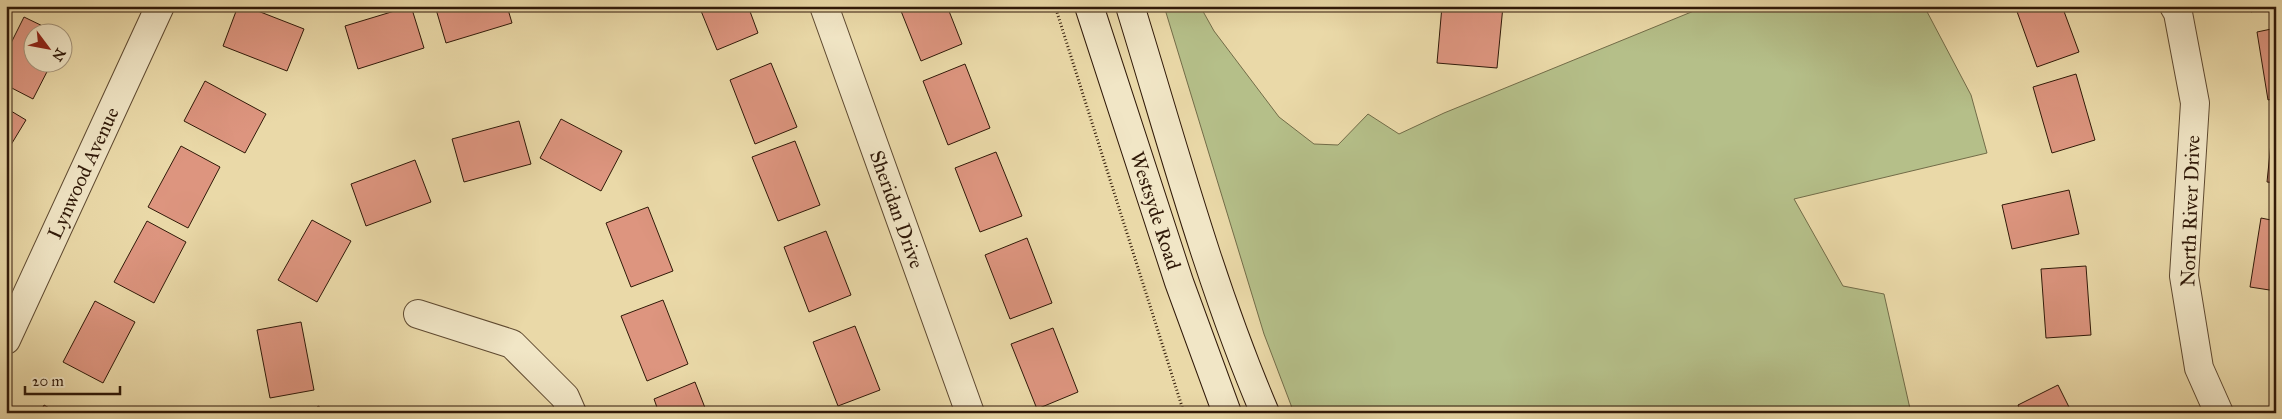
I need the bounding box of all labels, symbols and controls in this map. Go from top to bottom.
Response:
north arrow [22,22,72,72]
text: N [48,45,69,64]
street label: Lynwood Avenue [42,103,124,243]
street label: North River Drive [2175,135,2205,287]
street label: Sheridan Drive [865,147,929,272]
street label: Westsyde Road [1125,148,1186,272]
scale bar [25,364,120,396]
text: 20 m [32,372,64,390]

